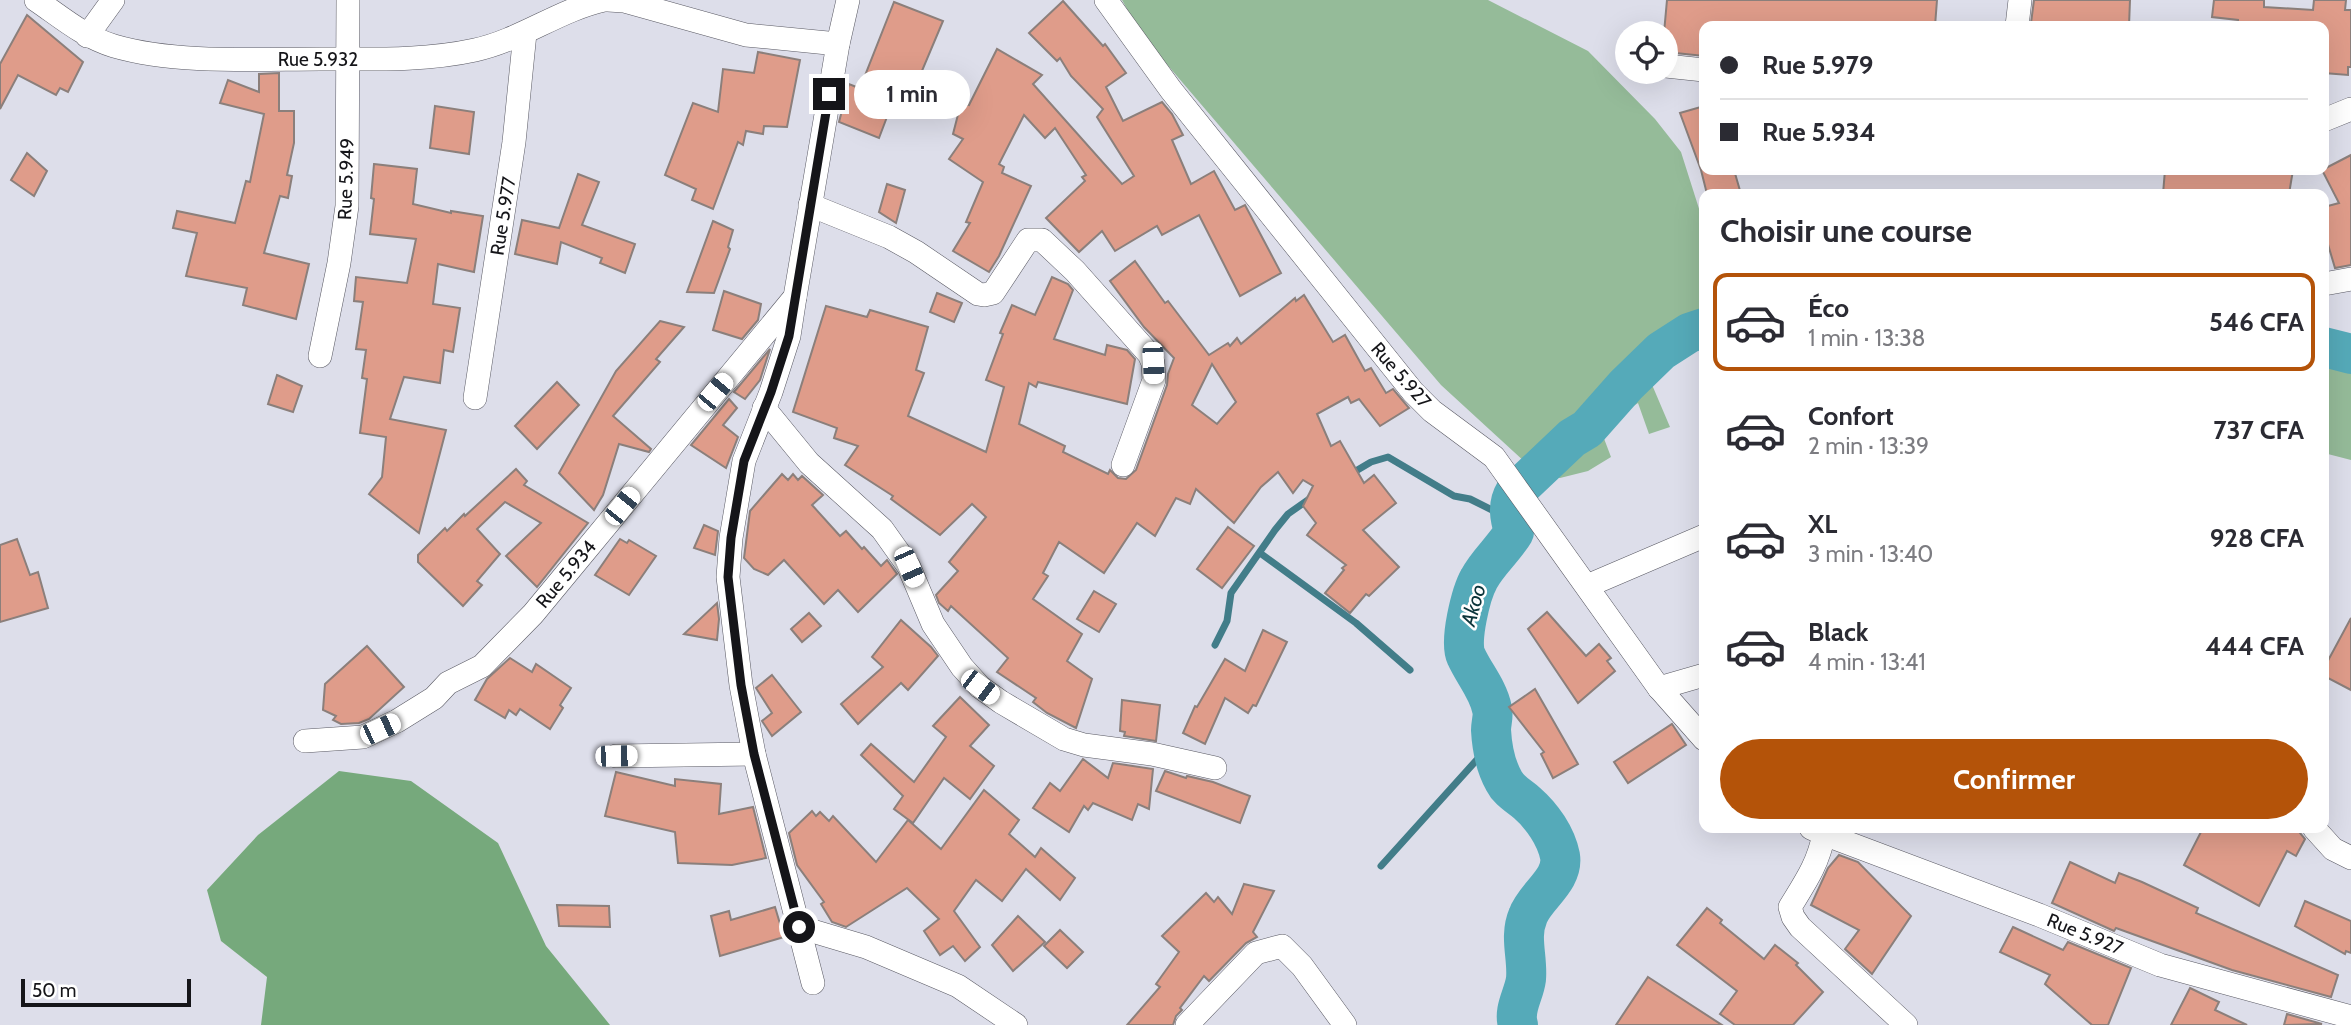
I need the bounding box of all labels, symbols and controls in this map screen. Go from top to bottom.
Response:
map controls [1615,21,1678,84]
button: locate [1615,21,1678,84]
street label: Rue 5.932 [278,48,358,71]
text: Rue 5.979 [1762,49,1873,81]
callout: 1 min [854,70,969,119]
route end [813,78,845,110]
text: 1 min [886,80,938,108]
text: Rue 5.934 [1762,116,1876,148]
street label: Rue 5.949 [333,138,359,220]
street label: Rue 5.977 [485,175,521,257]
text: Choisir une course [1720,211,1972,250]
icon: car [1724,291,1787,354]
text: Éco [1808,292,1849,324]
text: 546 CFA [2209,306,2304,338]
text: 1 min · 13:38 [1808,324,1926,352]
street label: Rue 5.927 [1366,337,1436,413]
car [1142,341,1165,385]
car [694,369,737,415]
icon: car [1724,399,1787,462]
text: Confort [1808,400,1894,432]
text: 737 CFA [2213,414,2304,446]
text: 2 min · 13:39 [1808,432,1929,460]
car [601,483,644,529]
icon: car [1724,507,1787,570]
text: XL [1808,508,1837,540]
text: 928 CFA [2210,522,2304,554]
street label: Rue 5.934 [531,535,601,613]
text: 3 min · 13:40 [1808,540,1933,568]
car [891,544,928,590]
water label: Akoo [1455,581,1491,630]
icon: car [1724,615,1787,678]
text: Black [1808,616,1868,648]
text: 444 CFA [2205,630,2304,662]
text: 4 min · 13:41 [1808,648,1926,676]
car [957,666,1004,708]
car [357,711,404,747]
button: Confirmer [1720,739,2308,819]
car [595,745,638,767]
street label: Rue 5.927 [2044,908,2127,960]
route start [783,911,815,943]
scale bar [21,976,191,1008]
text: 50 m [32,979,76,1002]

